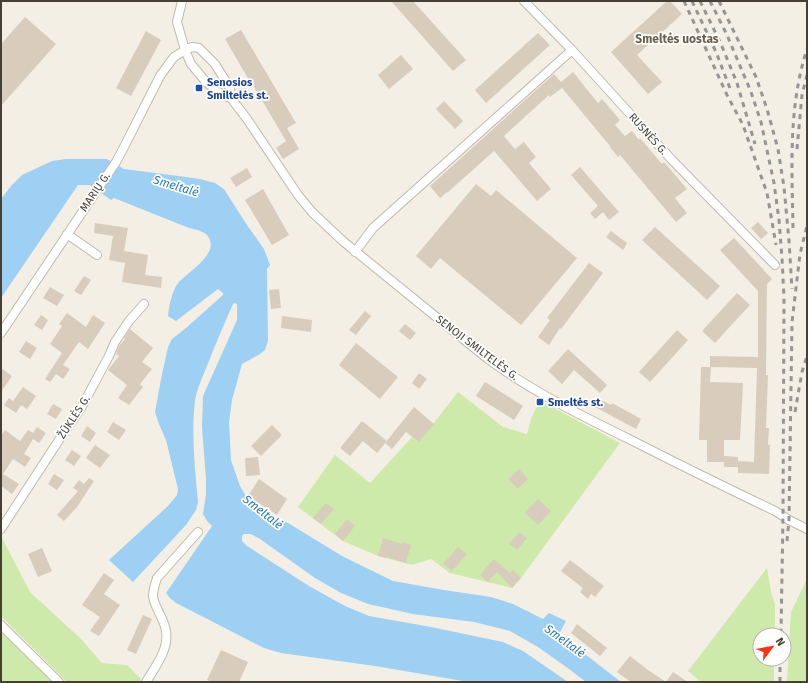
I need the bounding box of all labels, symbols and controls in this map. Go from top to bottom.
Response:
district label: Smeltės uostas [635,32,719,46]
place label: Senosios Smiltelės st. [207,76,269,102]
marker: Senosios Smiltelės st. [194,83,204,93]
street label: RUSNĖS G. [626,110,671,158]
street label: MARIŲ G. [77,170,113,214]
water label: Smeltalė [151,172,200,200]
street label: SENOJI SMILTELĖS G. [433,312,522,383]
street label: ŽŪKLĖS G. [54,392,93,441]
place label: Smeltės st. [548,396,604,409]
marker: Smeltės st. [535,397,545,407]
water label: Smeltalė [239,491,286,532]
water label: Smeltalė [541,621,588,660]
north arrow [752,627,792,667]
text: N [773,635,788,649]

